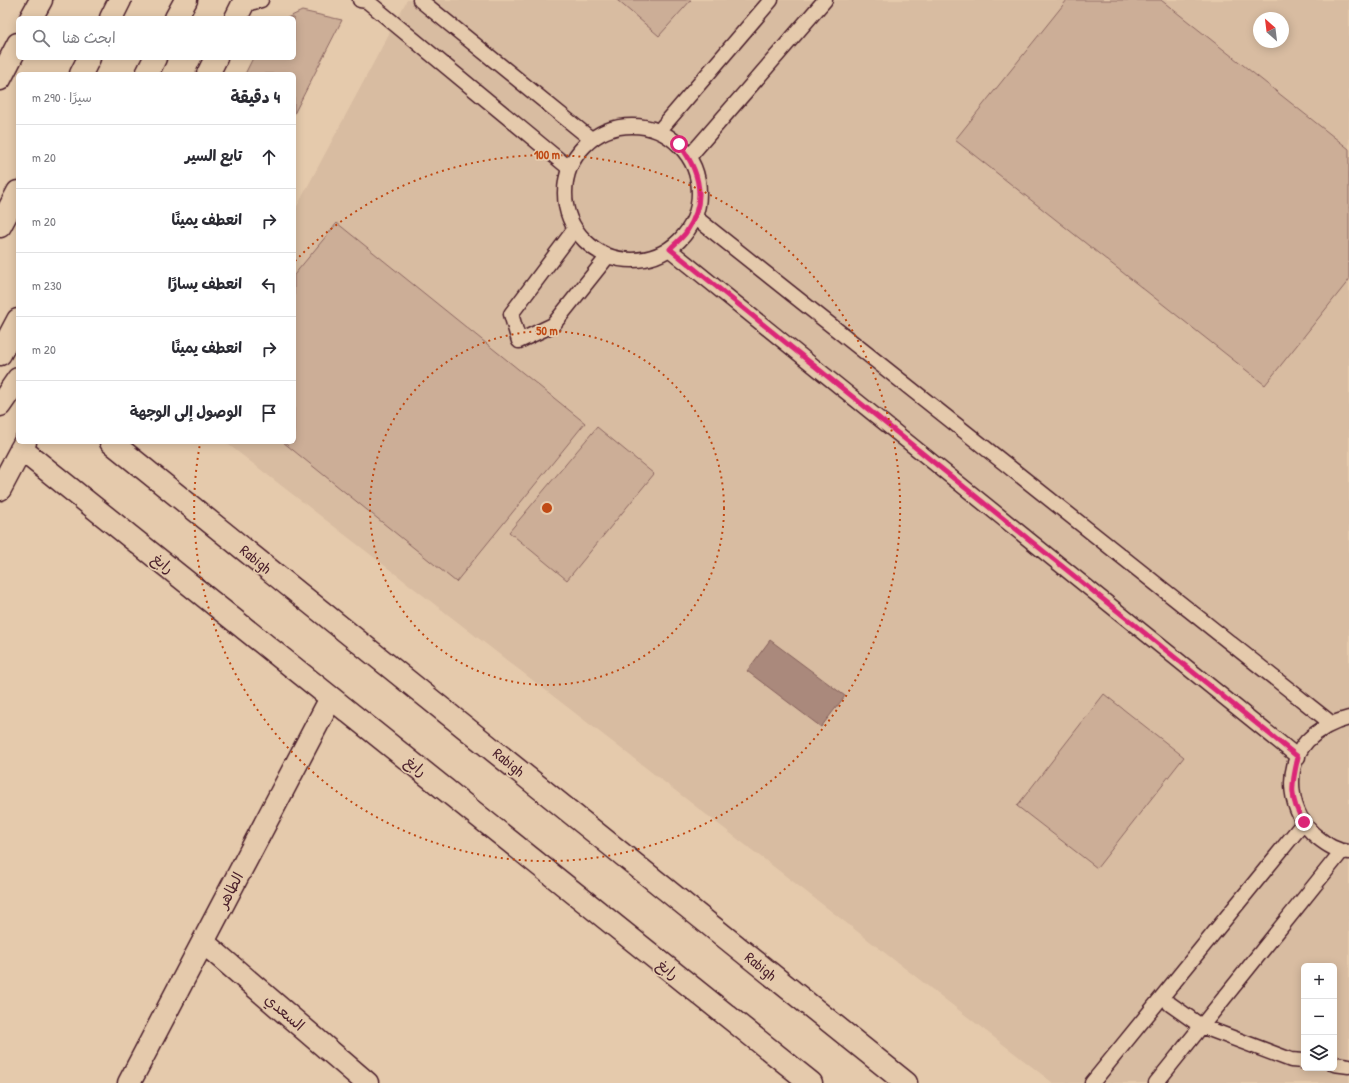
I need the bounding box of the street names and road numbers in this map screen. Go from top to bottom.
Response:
street label: Rabigh [236,540,276,578]
street label: رابغ [147,548,178,579]
street label: Rabigh [489,743,529,781]
street label: رابغ [400,751,431,782]
street label: الطاهر [211,868,248,914]
street label: Rabigh [741,947,781,985]
street label: رابغ [652,954,683,985]
street label: السعدي [260,989,310,1036]

